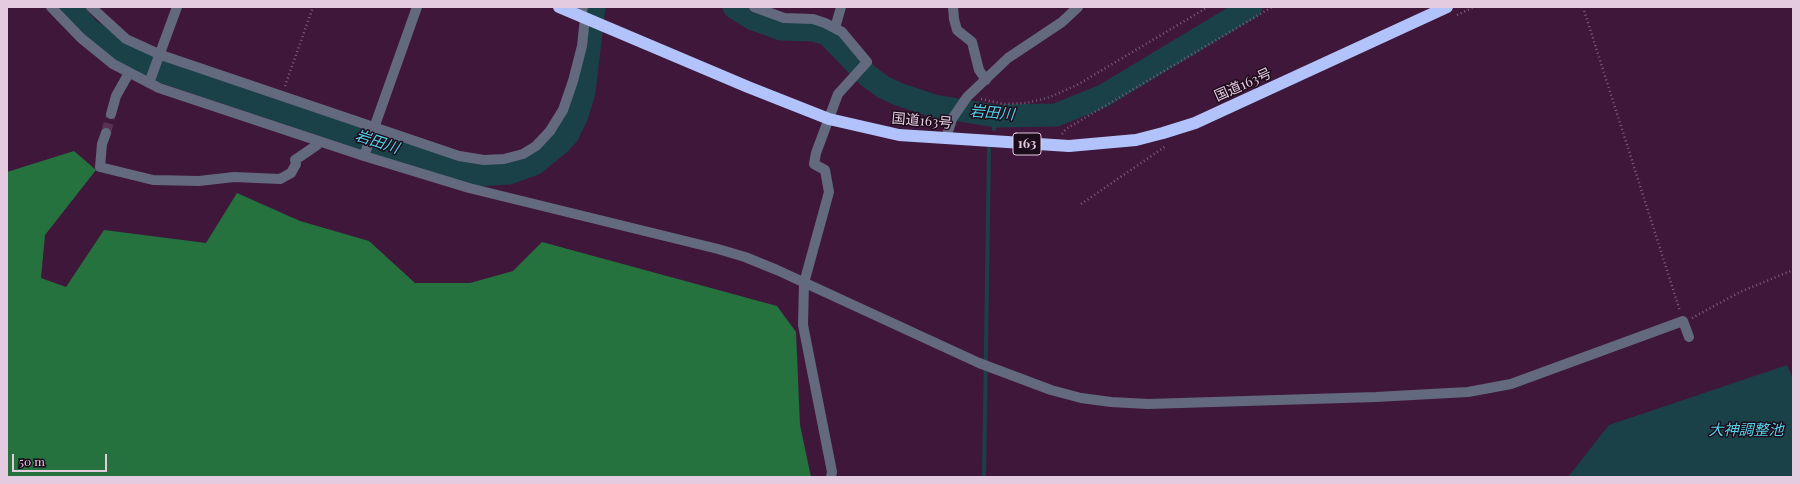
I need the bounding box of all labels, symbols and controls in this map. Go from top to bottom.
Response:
street label: 国道163号 [1212,65,1274,105]
water label: 岩田川 [969,102,1015,124]
street label: 国道163号 [891,110,953,132]
water label: 岩田川 [353,126,401,158]
road number: 163 [1013,133,1041,155]
water label: 大神調整池 [1709,421,1783,439]
scale bar [14,446,109,472]
text: 50 m [19,453,45,469]

